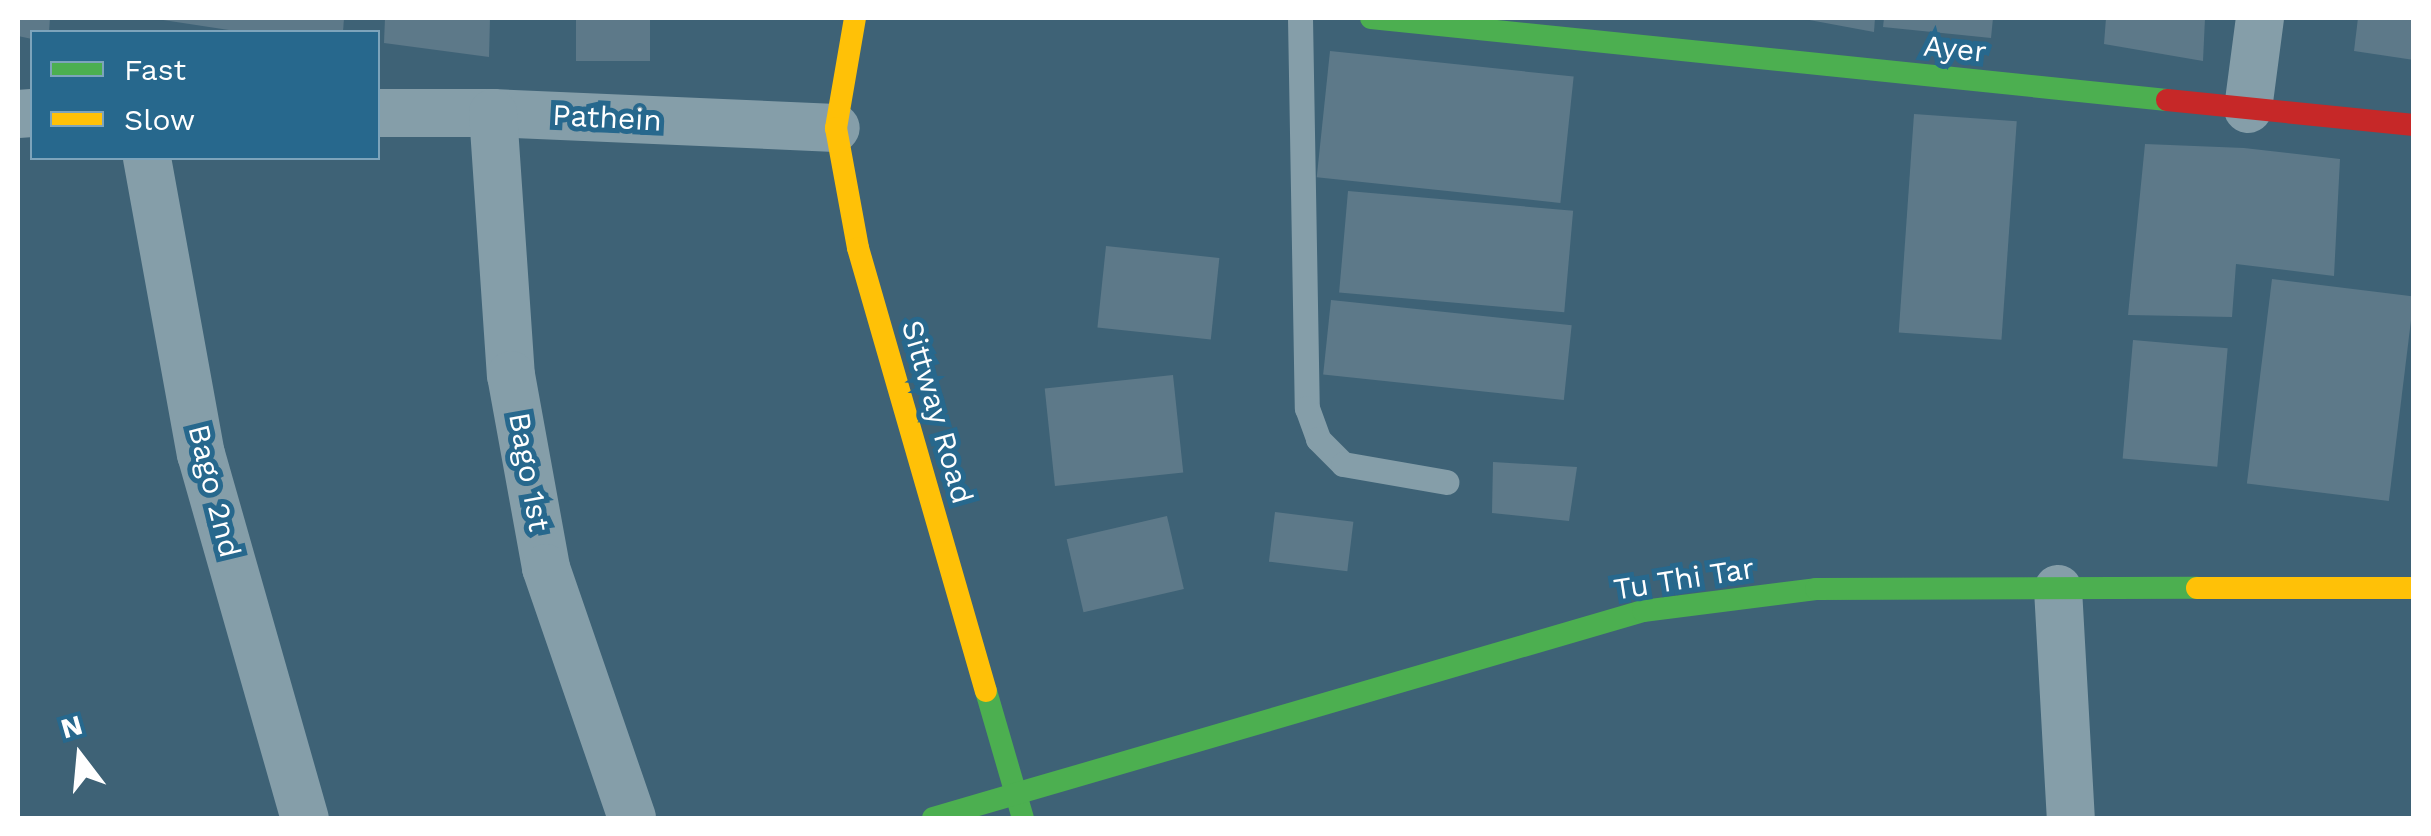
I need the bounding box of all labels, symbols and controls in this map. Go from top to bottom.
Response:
street label: Ayer [1922,28,1988,70]
legend [30,30,380,160]
text: Fast [124,52,186,87]
street label: Pathein [551,97,663,139]
text: Slow [124,102,195,137]
street label: Sittway Road [894,316,980,508]
street label: Bago 1st [501,409,557,535]
street label: Bago 2nd [180,421,248,561]
street label: Tu Thi Tar [1610,550,1758,608]
north arrow [30,706,130,806]
text: N [57,708,86,745]

